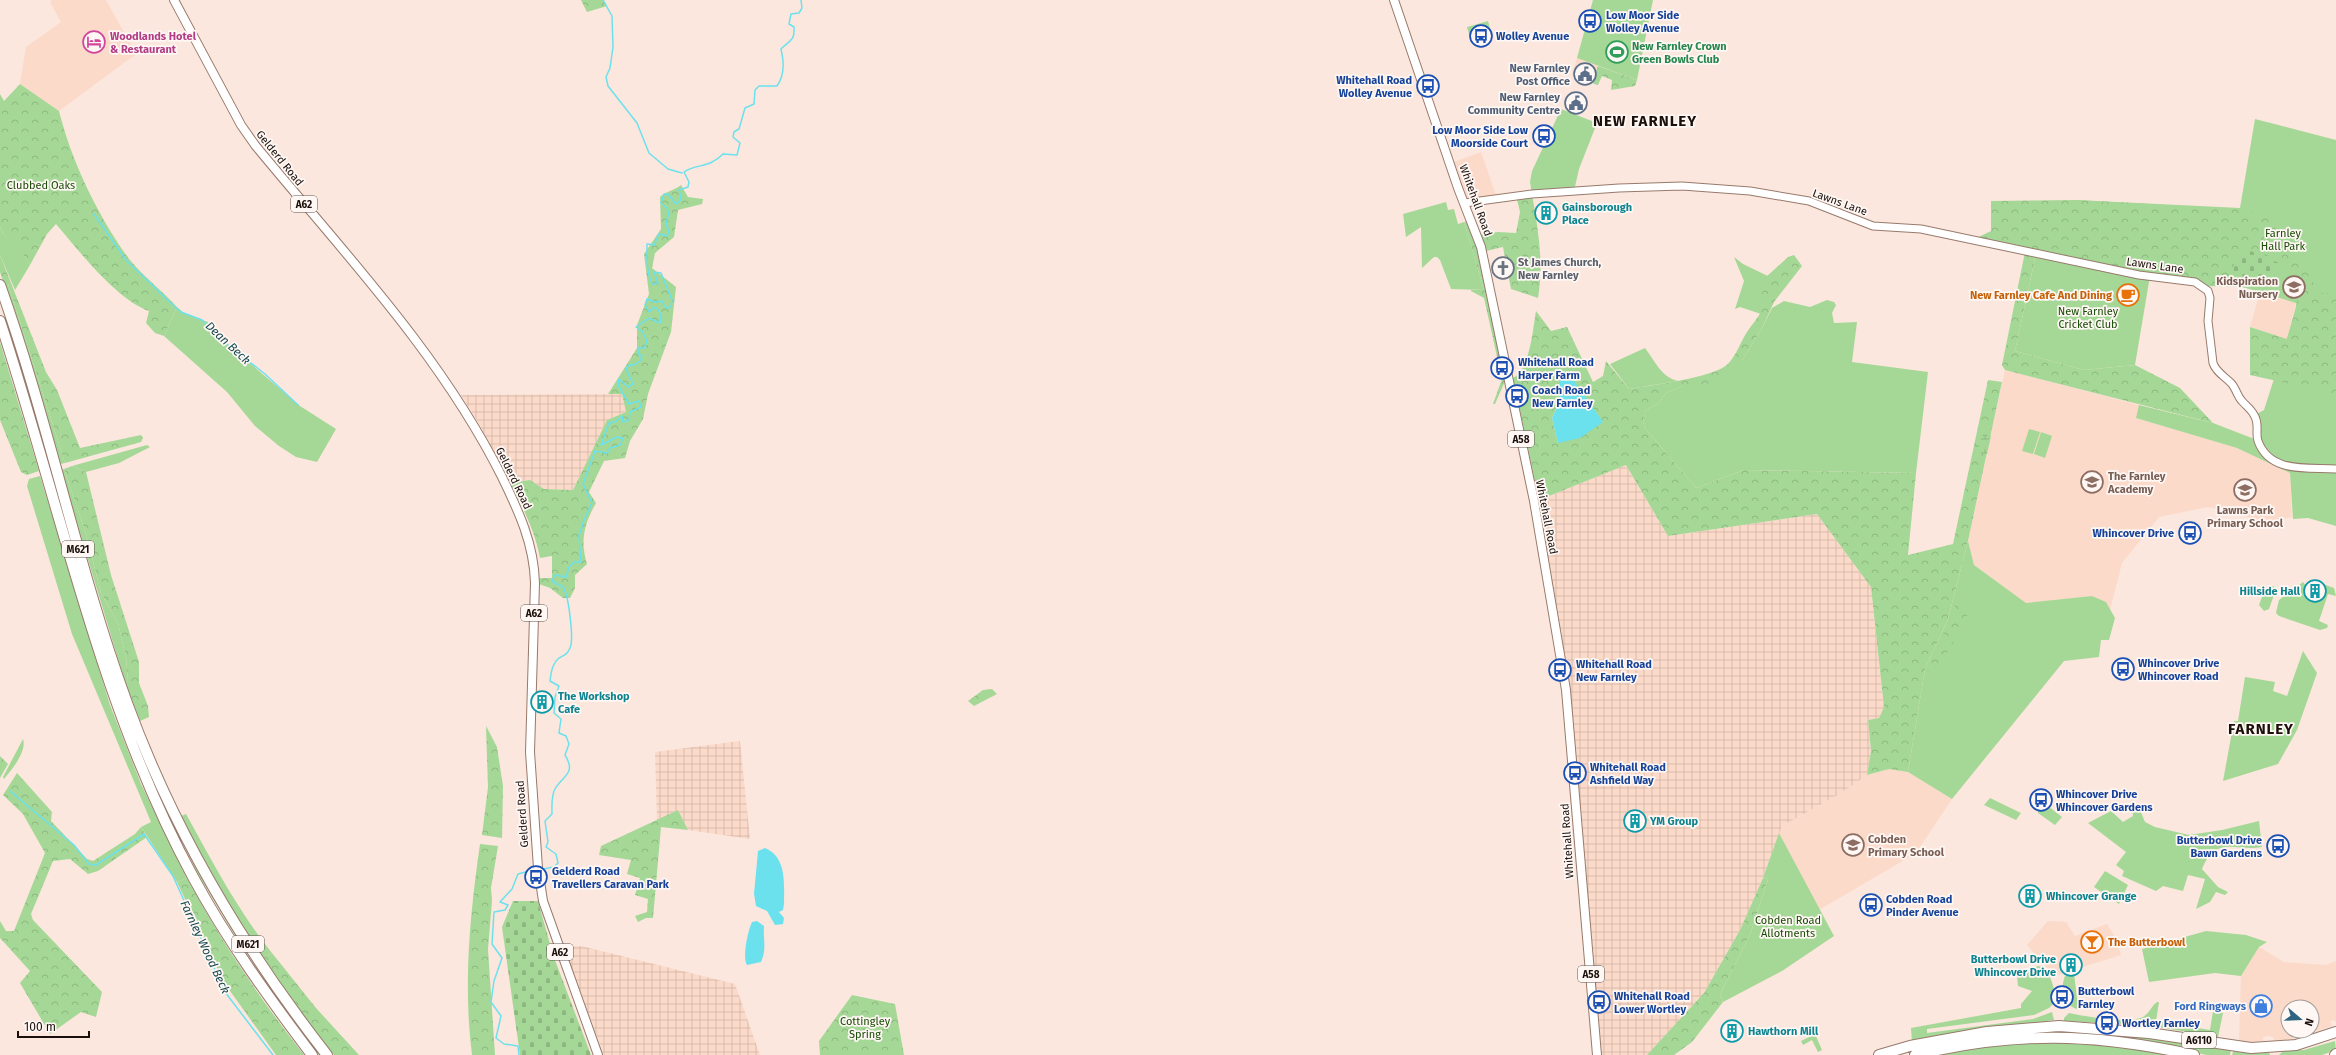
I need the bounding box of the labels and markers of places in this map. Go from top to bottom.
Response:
bus stop icon: Low Moor Side Wolley Avenue [1577,8,1603,34]
place label: Low Moor Side Wolley Avenue [1606,9,1679,35]
bus stop icon: Wolley Avenue [1468,23,1494,49]
hotel icon: Woodlands Hotel & Restaurant [81,29,107,55]
place label: Woodlands Hotel & Restaurant [110,30,197,56]
place label: Wolley Avenue [1496,30,1569,43]
sports icon: New Farnley Crown Green Bowls Club [1604,39,1630,65]
place label: New Farnley Crown Green Bowls Club [1632,40,1726,66]
public building icon: New Farnley Post Office [1572,61,1598,87]
place label: New Farnley Post Office [1509,62,1570,88]
bus stop icon: Whitehall Road Wolley Avenue [1415,73,1441,99]
place label: Whitehall Road Wolley Avenue [1336,74,1412,100]
public building icon: New Farnley Community Centre [1563,90,1589,116]
place label: New Farnley Community Centre [1468,91,1560,117]
bus stop icon: Low Moor Side Low Moorside Court [1531,123,1557,149]
place label: Low Moor Side Low Moorside Court [1432,124,1529,150]
building icon: Gainsborough Place [1533,200,1559,226]
place label: Gainsborough Place [1562,201,1632,227]
church icon: St James Church, New Farnley [1490,255,1516,281]
place label: St James Church, New Farnley [1518,256,1601,282]
school or university icon: Kidspiration Nursery [2281,274,2307,300]
place label: Kidspiration Nursery [2216,275,2278,301]
cafe icon: New Farnley Cafe And Dining [2115,282,2141,308]
place label: New Farnley Cafe And Dining [1970,289,2113,302]
bus stop icon: Whitehall Road Harper Farm [1489,355,1515,381]
place label: Whitehall Road Harper Farm [1518,356,1594,382]
bus stop icon: Coach Road New Farnley [1504,383,1530,409]
place label: Coach Road New Farnley [1532,384,1593,410]
school or university icon: The Farnley Academy [2079,469,2105,495]
place label: The Farnley Academy [2107,470,2166,496]
school or university icon: Lawns Park Primary School [2232,477,2258,503]
place label: Lawns Park Primary School [2207,504,2284,530]
bus stop icon: Whincover Drive [2177,520,2203,546]
place label: Whincover Drive [2093,527,2174,540]
building icon: Hillside Hall [2302,578,2328,604]
place label: Hillside Hall [2240,585,2301,598]
bus stop icon: Whincover Drive Whincover Road [2110,656,2136,682]
bus stop icon: Whitehall Road New Farnley [1547,657,1573,683]
place label: Whincover Drive Whincover Road [2138,657,2219,683]
place label: Whitehall Road New Farnley [1576,658,1652,684]
building icon: The Workshop Cafe [529,689,555,715]
place label: The Workshop Cafe [558,690,630,716]
bus stop icon: Whitehall Road Ashfield Way [1562,760,1588,786]
place label: Whitehall Road Ashfield Way [1589,761,1666,787]
bus stop icon: Whincover Drive Whincover Gardens [2028,787,2054,813]
place label: Whincover Drive Whincover Gardens [2056,788,2153,814]
building icon: YM Group [1622,808,1648,834]
place label: YM Group [1649,815,1698,828]
school or university icon: Cobden Primary School [1840,832,1866,858]
place label: Cobden Primary School [1868,833,1945,859]
bus stop icon: Butterbowl Drive Bawn Gardens [2265,833,2291,859]
place label: Butterbowl Drive Bawn Gardens [2177,834,2263,860]
bus stop icon: Gelderd Road Travellers Caravan Park [523,864,549,890]
place label: Gelderd Road Travellers Caravan Park [552,865,670,891]
building icon: Whincover Grange [2017,883,2043,909]
place label: Whincover Grange [2046,890,2137,903]
bus stop icon: Cobden Road Pinder Avenue [1858,892,1884,918]
place label: Cobden Road Pinder Avenue [1886,893,1959,919]
bar icon: The Butterbowl [2079,929,2105,955]
place label: The Butterbowl [2108,936,2186,949]
building icon: Butterbowl Drive Whincover Drive [2058,952,2084,978]
place label: Butterbowl Drive Whincover Drive [1971,953,2056,979]
bus stop icon: Butterbowl Farnley [2049,984,2075,1010]
place label: Butterbowl Farnley [2078,985,2135,1011]
bus stop icon: Whitehall Road Lower Wortley [1586,989,1612,1015]
place label: Whitehall Road Lower Wortley [1614,990,1690,1016]
shop icon: Ford Ringways [2248,993,2274,1019]
place label: Ford Ringways [2174,1000,2247,1013]
bus stop icon: Wortley Farnley [2094,1010,2120,1036]
place label: Wortley Farnley [2122,1017,2200,1030]
building icon: Hawthorn Mill [1719,1018,1745,1044]
place label: Hawthorn Mill [1748,1025,1819,1038]

